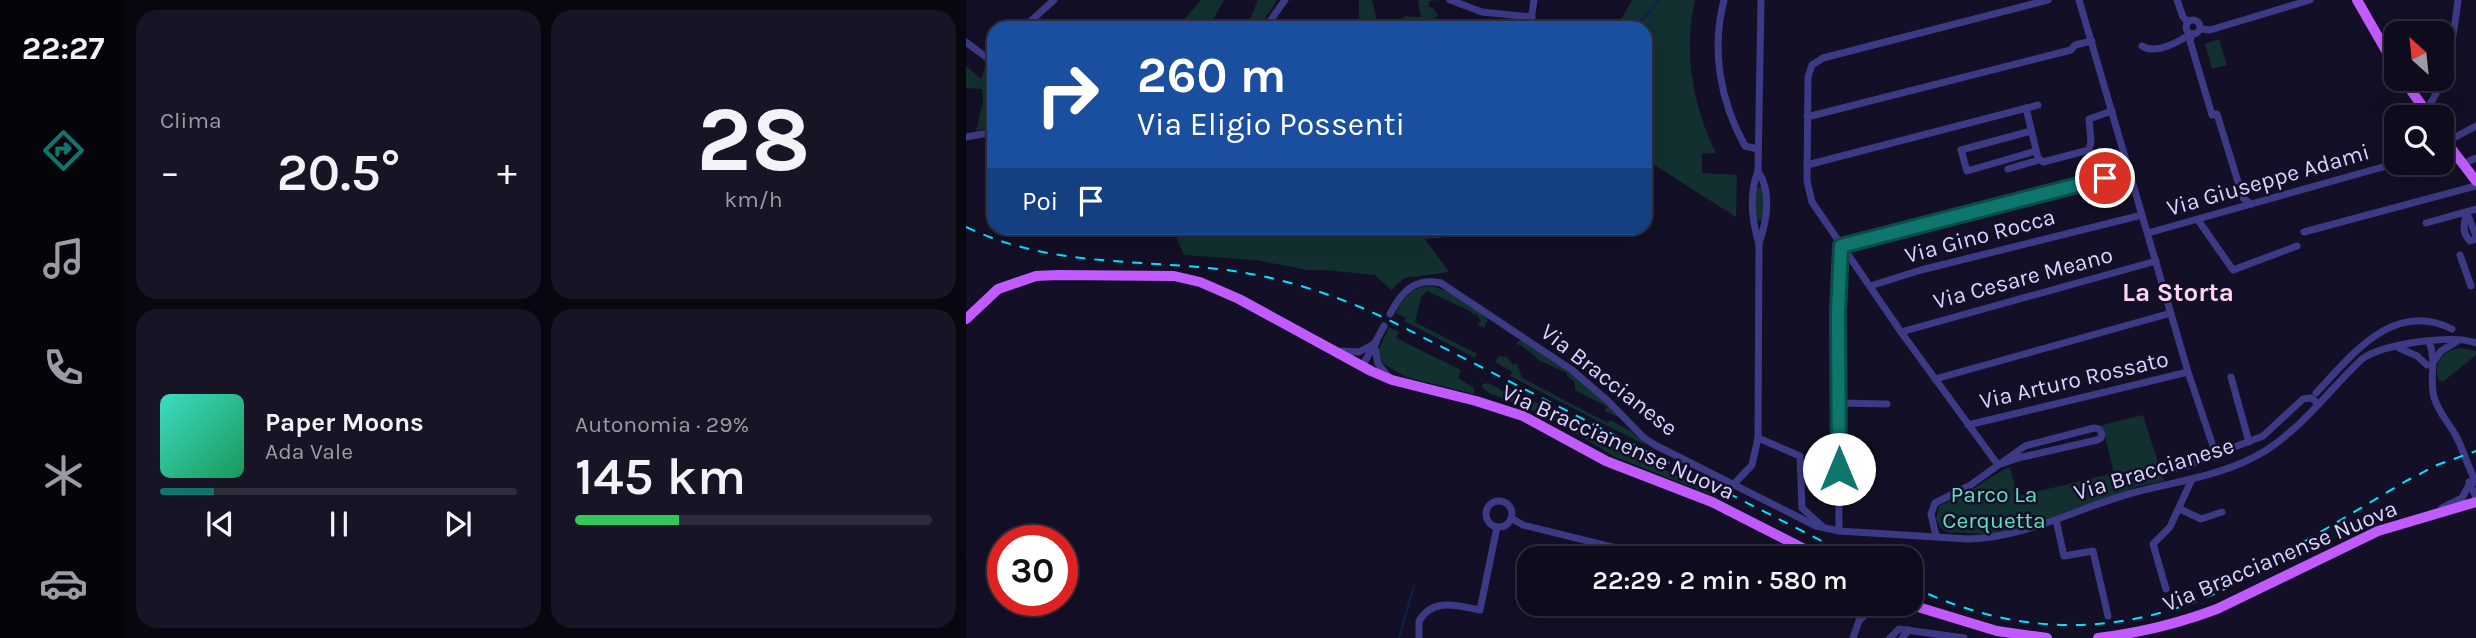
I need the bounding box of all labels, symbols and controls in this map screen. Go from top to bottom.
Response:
north arrow [2384,21,2454,91]
map controls [2384,21,2454,175]
text: 22:27 [22,30,104,67]
text: 260 m [1137,47,1286,104]
icon: right [1022,49,1113,140]
text: 28 [697,87,810,193]
button: search [2384,105,2454,175]
text: Via Eligio Possenti [1137,106,1405,143]
text: Clima [160,107,222,134]
icon: directions [39,126,88,175]
street label: Via Giuseppe Adami [2164,138,2372,222]
text: 20.5° [277,142,400,203]
pin [2075,148,2135,208]
text: − [160,150,180,195]
text: + [497,150,517,195]
icon: arrive [2086,159,2124,197]
icon: arrive [1072,182,1110,220]
text: km/h [724,186,783,213]
text: Poi [1022,186,1058,217]
street label: Via Gino Rocca [1902,203,2058,269]
icon: music [39,234,88,283]
street label: Via Cesare Meano [1930,241,2116,315]
district label: La Storta [2122,277,2234,308]
street label: Via Braccianese [1535,318,1683,442]
icon: phone [39,343,88,392]
street label: Via Arturo Rossato [1977,345,2171,415]
street label: Via Braccianense Nuova [1497,378,1739,506]
text: Paper Moons [265,407,424,438]
text: Autonomia · 29% [575,411,749,438]
position arrow [1802,432,1876,506]
street label: Via Braccianese [2071,432,2237,506]
text: Ada Vale [265,438,353,465]
text: 145 km [575,446,746,507]
icon: climate [39,451,88,500]
park label: Parco La Cerquetta [1942,481,2046,534]
street label: Via Braccianense Nuova [2159,494,2401,618]
icon: previous [201,505,239,543]
icon: pause [320,505,358,543]
icon: next [439,505,477,543]
speed limit sign: 30 [987,525,1078,616]
icon: car [39,559,88,608]
text: 22:29 · 2 min · 580 m [1592,565,1848,596]

